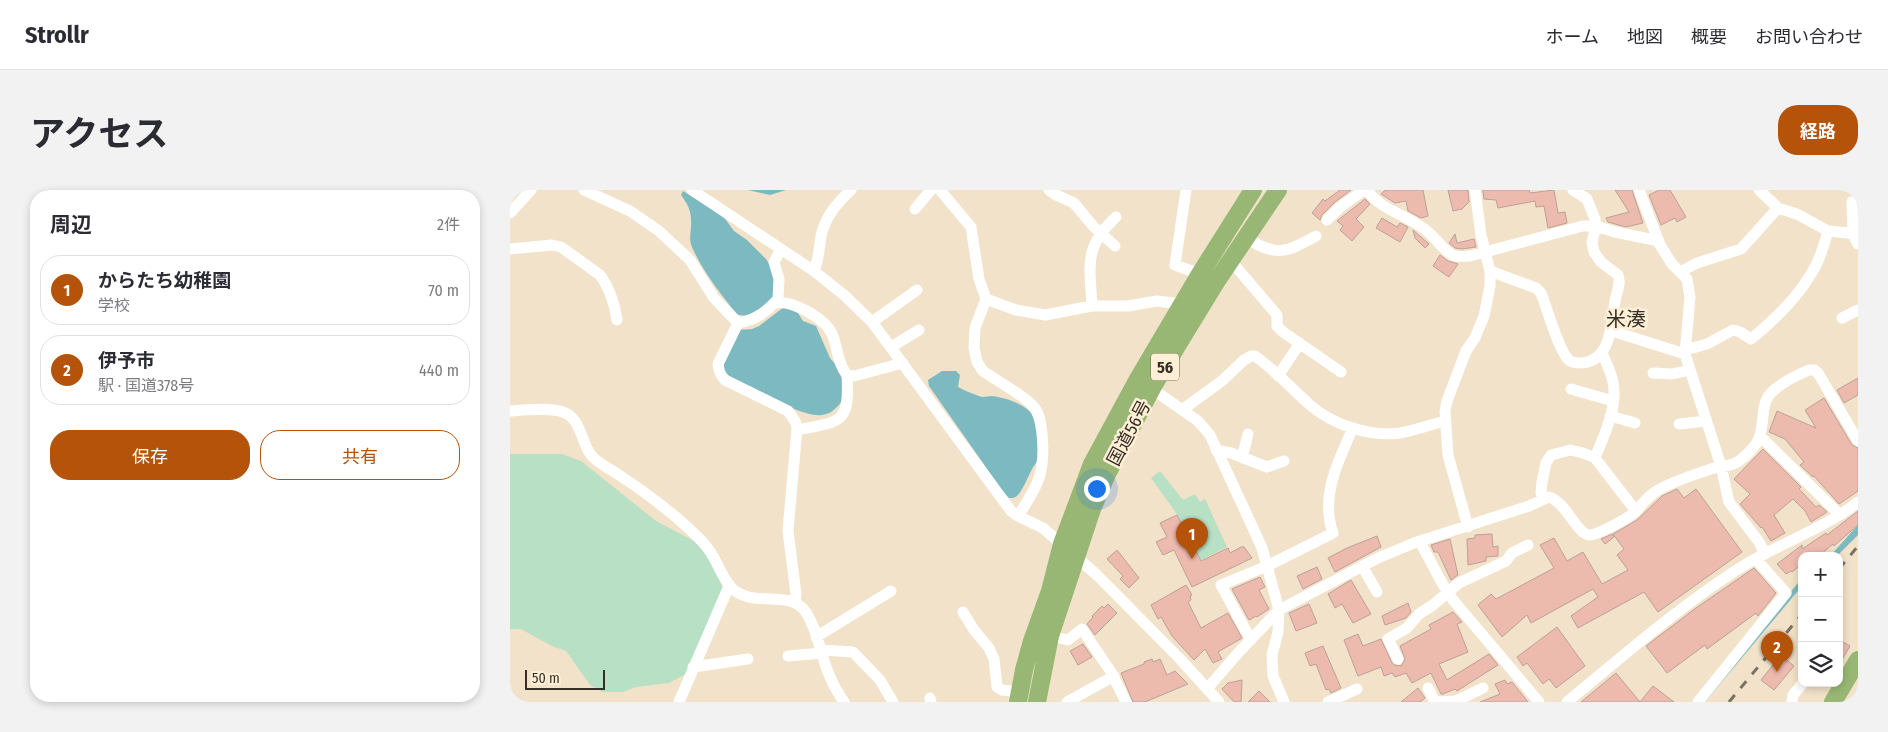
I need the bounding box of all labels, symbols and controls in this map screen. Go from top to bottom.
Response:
text: Strollr [25,21,89,49]
text: ホーム [1546,26,1599,48]
text: 地図 [1627,26,1663,48]
text: 概要 [1691,26,1727,48]
text: お問い合わせ [1755,26,1863,48]
button: 経路 [1778,105,1858,155]
text: アクセス [30,113,168,155]
text: 周辺 [50,212,92,238]
text: 2件 [437,215,460,234]
text: からたち幼稚園 [98,269,231,292]
text: 1 [64,281,70,300]
text: 70 m [428,281,459,300]
text: 学校 [98,296,130,315]
district label: 米湊 [1606,307,1646,331]
text: 伊予市 [98,349,155,372]
road number: 56 [1151,353,1179,380]
text: 2 [63,361,71,380]
text: 440 m [419,361,459,380]
text: 駅 · 国道378号 [98,376,194,395]
street label: 国道56号 [1103,396,1155,470]
button: 保存 [50,430,250,480]
button: 共有 [260,430,460,480]
your location [1084,476,1110,502]
pin: 1 [1176,518,1208,559]
map controls [1798,552,1843,687]
button: + [1798,552,1843,597]
button: − [1798,597,1843,642]
pin: 2 [1761,631,1793,672]
button: layers [1798,642,1843,687]
scale bar [525,667,605,690]
text: 50 m [532,670,560,687]

